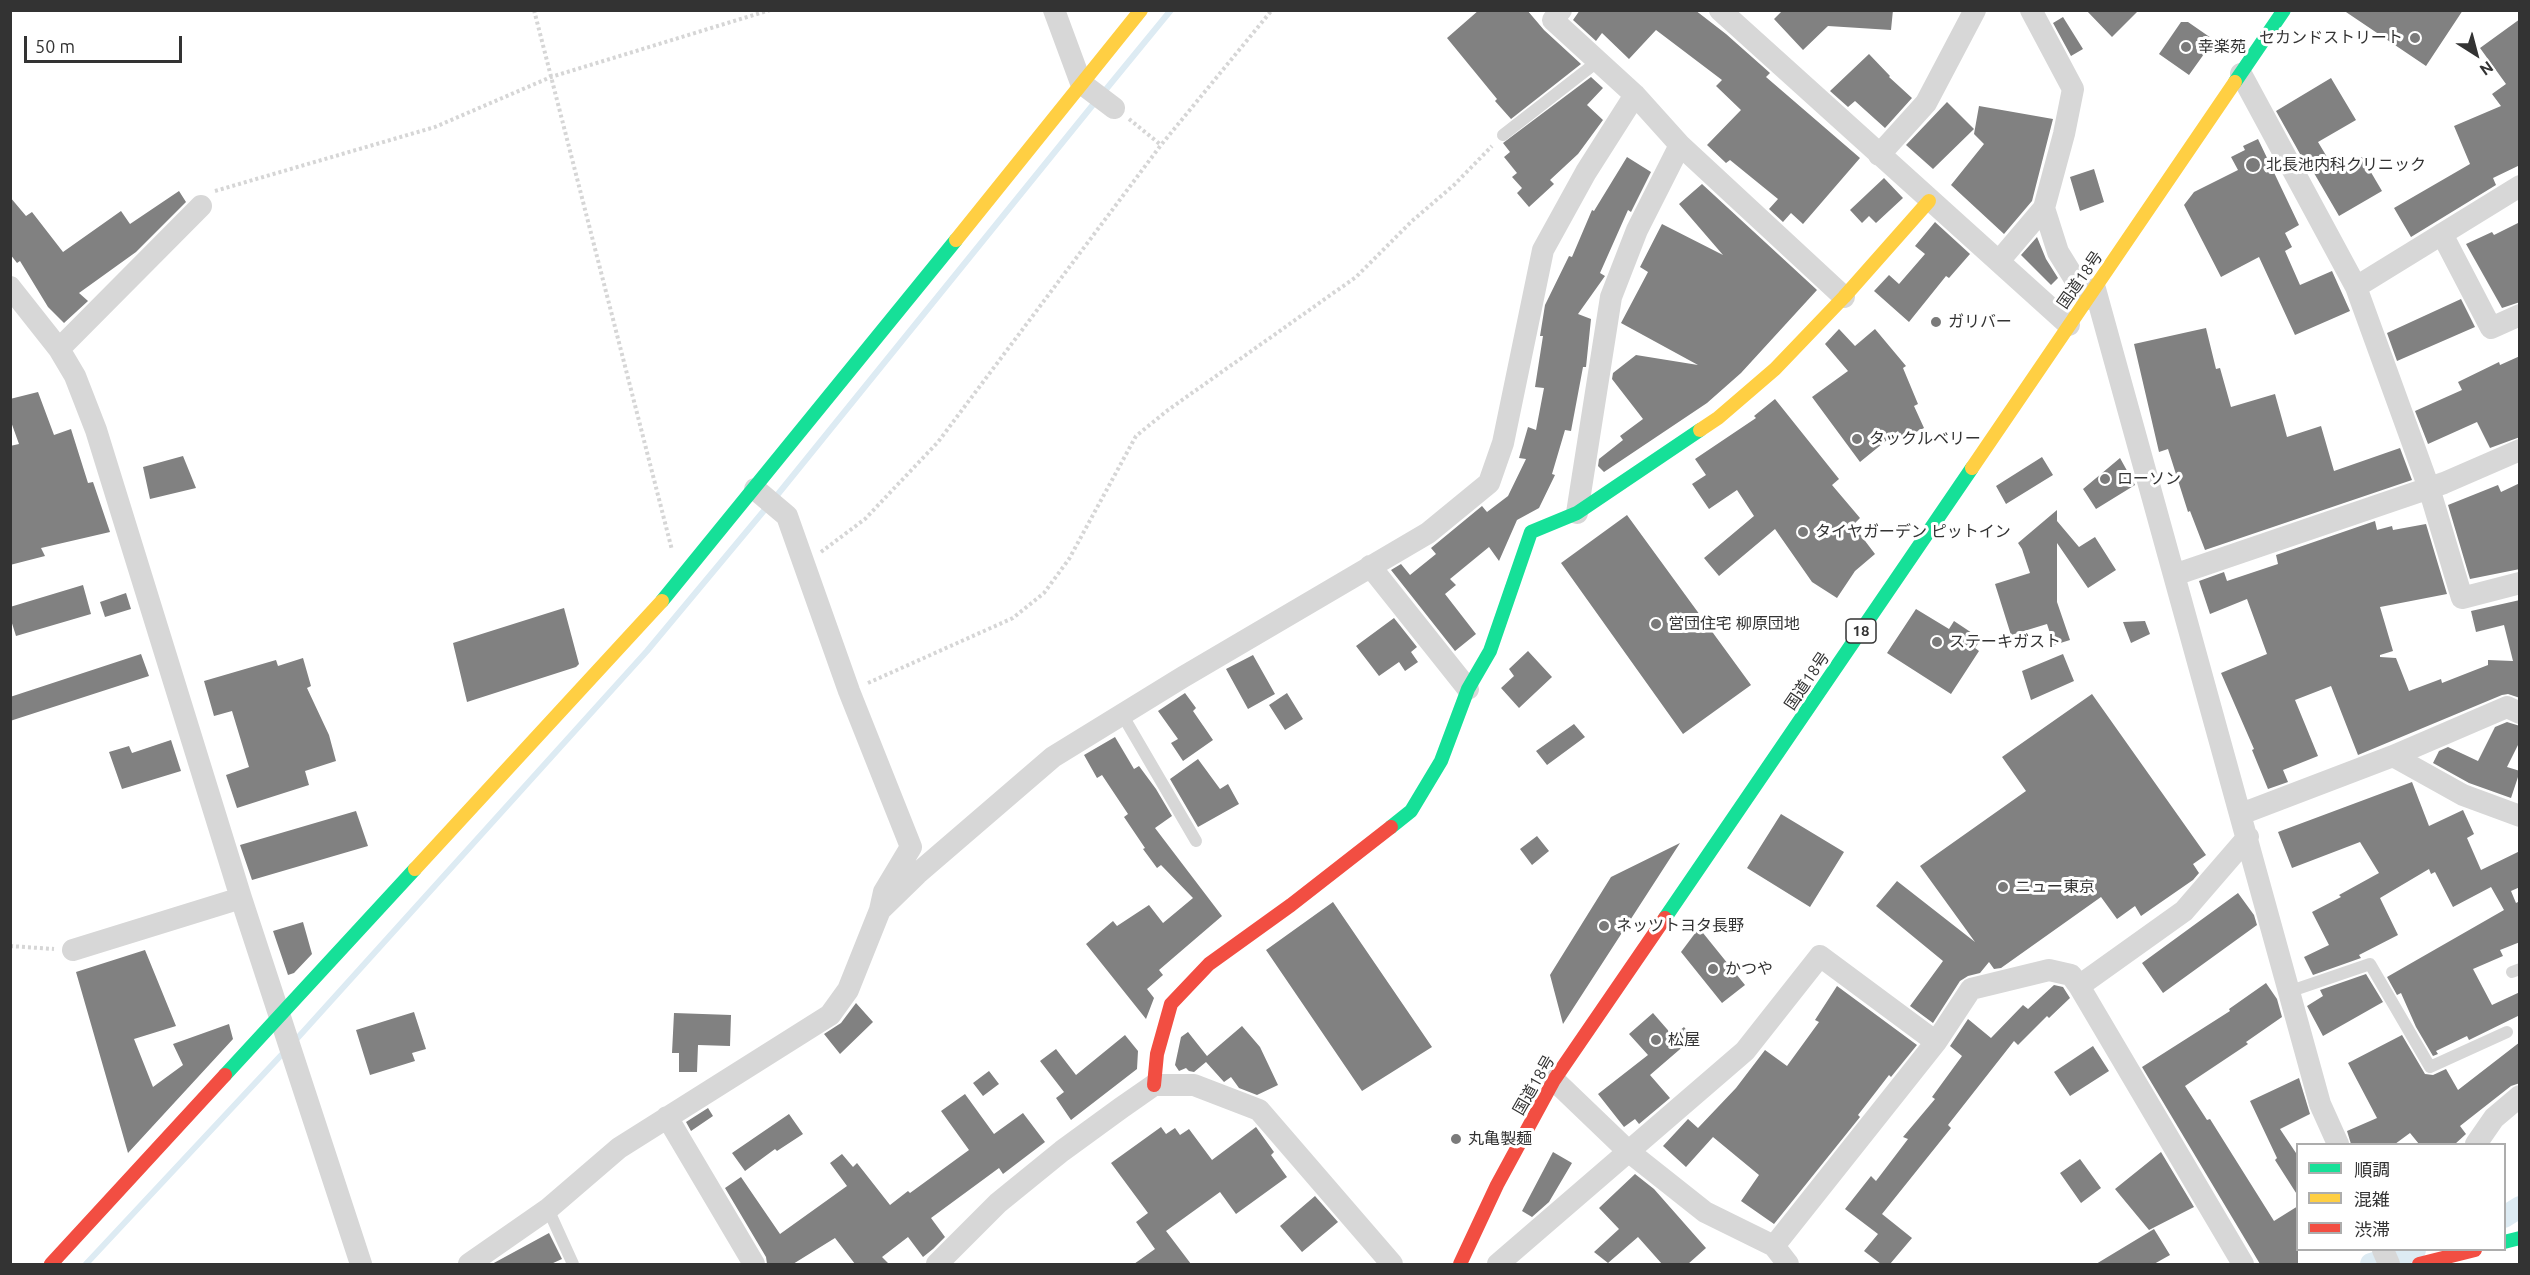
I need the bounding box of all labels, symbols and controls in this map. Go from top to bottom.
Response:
scale bar [27,24,184,62]
north arrow [2446,24,2506,84]
place label: セカンドストリート [2259,28,2403,48]
marker: セカンドストリート [2408,31,2422,45]
text: 50 m [35,36,75,56]
place label: 幸楽苑 [2198,37,2246,57]
marker: 幸楽苑 [2179,40,2193,54]
text: N [2476,58,2497,79]
place label: 北長池内科クリニック [2266,155,2426,175]
marker: 北長池内科クリニック [2244,156,2262,174]
street label: 国道18号 [2053,247,2107,313]
place label: ガリバー [1948,312,2012,332]
marker: ガリバー [1929,315,1943,329]
place label: タックルベリー [1869,429,1981,449]
marker: タックルベリー [1850,432,1864,446]
place label: ローソン [2117,469,2181,489]
marker: ローソン [2098,472,2112,486]
place label: タイヤガーデン ピットイン [1815,522,2011,542]
marker: タイヤガーデン ピットイン [1796,525,1810,539]
place label: 営団住宅 柳原団地 [1668,614,1800,634]
marker: 営団住宅 柳原団地 [1649,617,1663,631]
road number: 18 [1846,619,1876,643]
place label: ステーキガスト [1949,632,2061,652]
marker: ステーキガスト [1930,635,1944,649]
street label: 国道18号 [1781,648,1833,714]
place label: ニュー東京 [2015,877,2095,897]
marker: ニュー東京 [1996,880,2010,894]
place label: ネッツトヨタ長野 [1616,916,1744,936]
marker: ネッツトヨタ長野 [1597,919,1611,933]
place label: かつや [1725,959,1773,979]
marker: かつや [1706,962,1720,976]
place label: 松屋 [1668,1030,1700,1050]
marker: 松屋 [1649,1033,1663,1047]
street label: 国道18号 [1509,1052,1559,1118]
place label: 丸亀製麺 [1468,1129,1532,1149]
marker: 丸亀製麺 [1449,1132,1463,1146]
legend [2296,1143,2506,1251]
text: 順調 [2354,1159,2390,1179]
text: 混雑 [2354,1189,2390,1209]
text: 渋滞 [2354,1219,2390,1239]

